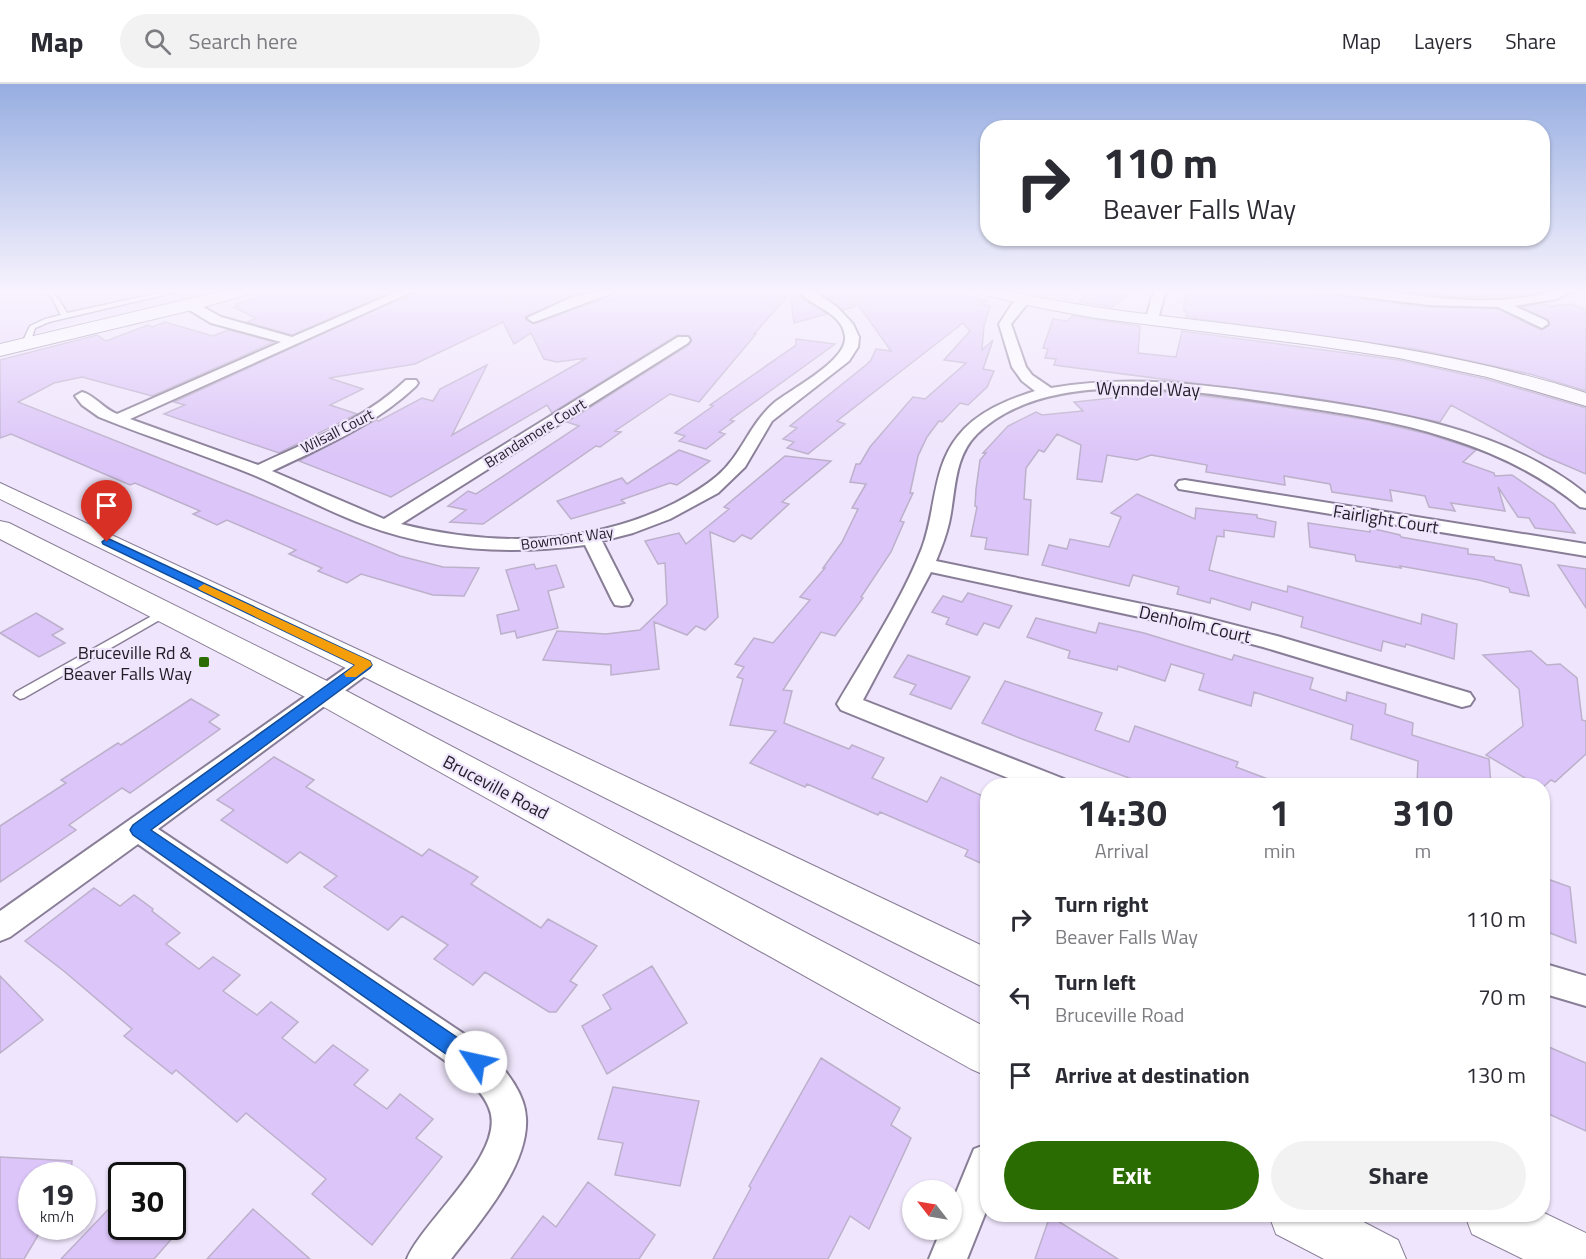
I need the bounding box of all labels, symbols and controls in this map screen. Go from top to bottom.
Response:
search box [120,14,540,68]
text: Map [30,20,84,63]
text: Search here [189,24,298,58]
icon: search [141,25,174,58]
text: Map [1342,25,1381,57]
text: Layers [1414,25,1472,57]
text: Share [1505,25,1556,57]
text: 110 m [1103,130,1218,194]
icon: right [1004,144,1082,222]
text: Beaver Falls Way [1103,188,1296,229]
street label: Wynndel Way [1096,375,1201,403]
street label: Brandamore Court [480,392,591,474]
street label: Wilsall Court [297,402,378,459]
pin [81,480,132,542]
icon: arrive [90,489,123,522]
street label: Fairlight Court [1331,497,1441,541]
street label: Bowmont Way [519,520,615,556]
street label: Denholm Court [1136,598,1254,650]
place label: Bruceville Rd & Beaver Falls Way [63,639,193,687]
marker: Bruceville Rd & Beaver Falls Way [197,655,211,669]
street label: Bruceville Road [438,748,554,826]
text: 14:30 [1077,785,1167,840]
text: 1 [1270,785,1290,840]
text: 310 [1393,785,1453,840]
text: Arrival [1095,835,1149,866]
text: min [1264,835,1296,866]
text: m [1414,835,1431,866]
text: Turn right [1055,887,1149,921]
text: 110 m [1466,902,1526,936]
icon: right [1004,903,1037,936]
text: Beaver Falls Way [1055,921,1198,952]
text: Turn left [1055,965,1136,999]
text: 70 m [1478,980,1526,1014]
icon: left [1004,981,1037,1014]
text: Bruceville Road [1055,999,1184,1030]
position arrow [444,1030,508,1094]
text: Arrive at destination [1055,1058,1250,1092]
text: 130 m [1466,1058,1526,1092]
icon: arrive [1004,1059,1037,1092]
button: Exit [1004,1141,1259,1210]
button: Share [1271,1141,1526,1210]
speed limit sign: 30 [108,1162,186,1240]
text: 19 [40,1171,74,1217]
north arrow [902,1180,962,1240]
map controls [902,1180,962,1240]
text: km/h [40,1205,74,1228]

